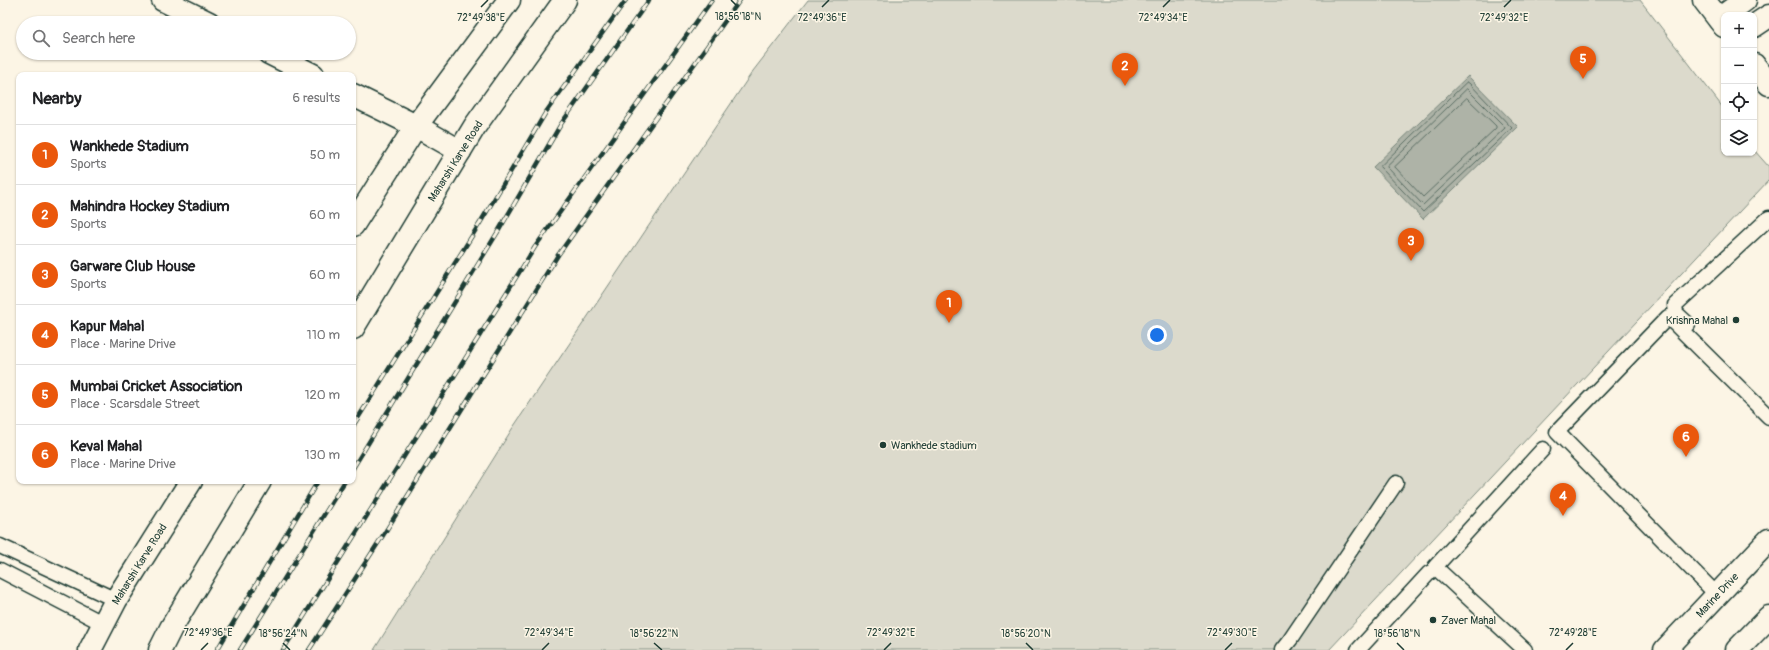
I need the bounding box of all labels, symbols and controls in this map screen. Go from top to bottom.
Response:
text: 18°56'18"N [715,11,761,23]
text: 72°49'38"E [457,12,505,24]
text: 72°49'36"E [798,12,846,24]
text: 72°49'34"E [1139,12,1187,24]
text: 72°49'32"E [1480,12,1528,24]
map controls [1721,12,1757,156]
button: + [1721,12,1757,48]
search box [16,16,356,60]
icon: search [30,27,52,49]
text: Search here [62,29,135,48]
pin: 5 [1570,46,1596,79]
button: − [1721,48,1757,84]
pin: 2 [1112,53,1138,86]
button: locate [1721,84,1757,120]
text: Nearby [32,88,81,109]
text: 6 results [293,90,340,106]
street label: Maharshi Karve Road [425,118,486,204]
button: layers [1721,120,1757,156]
text: Wankhede Stadium [70,137,189,156]
text: 1 [42,147,48,163]
text: 50 m [310,147,340,163]
text: Sports [70,156,106,172]
text: Mahindra Hockey Stadium [70,197,230,216]
text: 2 [41,207,49,223]
text: 60 m [309,207,340,223]
text: Sports [70,216,106,232]
pin: 3 [1398,228,1424,261]
text: Garware Club House [70,257,195,276]
text: 3 [41,267,49,283]
text: 60 m [309,267,340,283]
text: Sports [70,276,106,292]
pin: 1 [936,290,962,323]
place label: Krishna Mahal [1666,314,1728,327]
marker: Krishna Mahal [1731,315,1741,325]
text: Kapur Mahal [70,317,145,336]
your location [1147,325,1167,345]
text: 4 [41,327,49,343]
text: 110 m [307,327,340,343]
text: Place · Marine Drive [70,336,176,352]
text: Mumbai Cricket Association [70,377,242,396]
text: 5 [41,387,49,403]
text: 120 m [304,387,340,403]
text: Place · Scarsdale Street [70,396,200,412]
pin: 6 [1673,424,1699,457]
text: Keval Mahal [70,437,142,456]
place label: Wankhede stadium [891,439,977,452]
marker: Wankhede stadium [878,440,888,450]
text: 6 [41,447,49,463]
text: 130 m [304,447,340,463]
text: Place · Marine Drive [70,456,176,472]
pin: 4 [1550,483,1576,516]
street label: Maharshi Karve Road [109,521,170,607]
street label: Marine Drive [1693,570,1742,620]
place label: Zaver Mahal [1441,614,1496,627]
marker: Zaver Mahal [1428,615,1438,625]
text: 72°49'36"E [184,627,232,639]
text: 72°49'34"E [525,627,573,639]
text: 72°49'32"E [867,627,915,639]
text: 72°49'30"E [1207,627,1257,639]
text: 72°49'28"E [1549,627,1597,639]
text: 18°56'24"N [259,628,308,640]
text: 18°56'22"N [630,628,679,640]
text: 18°56'20"N [1001,628,1051,640]
text: 18°56'18"N [1374,628,1420,640]

